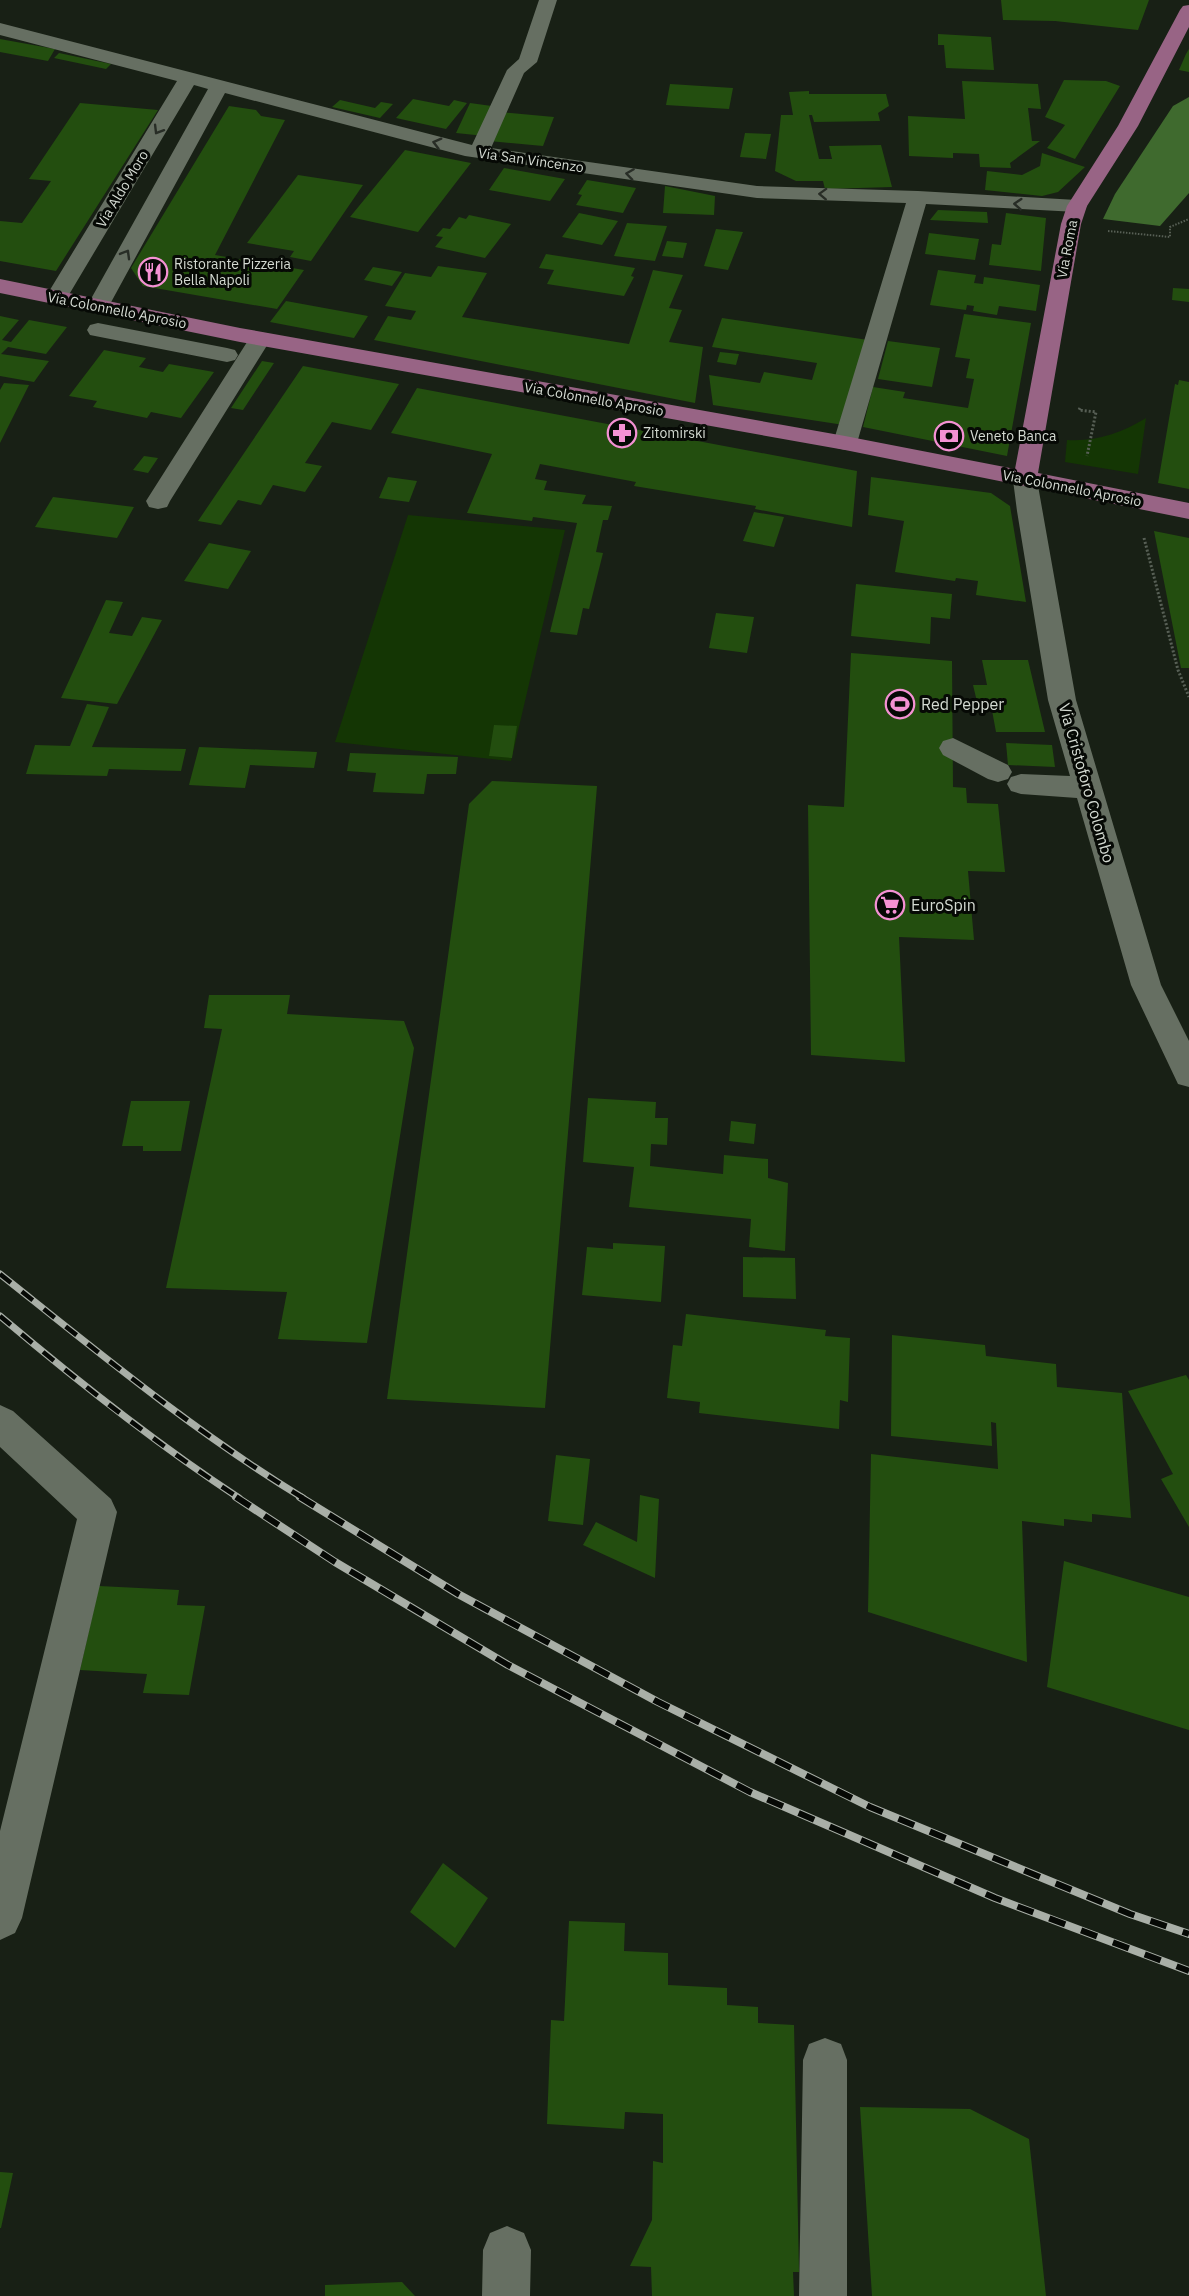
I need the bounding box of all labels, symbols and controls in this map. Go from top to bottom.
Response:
one-way arrow [153,124,165,134]
one-way arrow [433,137,443,150]
street label: Via San Vincenzo [477,144,585,176]
street label: Via Aldo Moro [92,147,152,231]
one-way arrow [625,168,634,180]
one-way arrow [819,188,828,201]
one-way arrow [1014,197,1023,210]
street label: Via Roma [1053,218,1082,280]
one-way arrow [119,250,130,260]
place label: Ristorante Pizzeria Bella Napoli [174,255,291,289]
restaurant icon: Ristorante Pizzeria Bella Napoli [137,256,169,288]
street label: Via Colonnello Aprosio [46,288,188,332]
street label: Via Colonnello Aprosio [523,378,665,420]
pharmacy icon: Zitomirski [606,417,638,449]
bank icon: Veneto Banca [933,420,965,452]
place label: Zitomirski [643,424,706,442]
place label: Veneto Banca [970,427,1057,445]
street label: Via Colonnello Aprosio [1001,466,1143,510]
sports icon: Red Pepper [884,688,916,720]
place label: Red Pepper [921,694,1004,714]
street label: Via Cristoforo Colombo [1055,701,1119,865]
supermarket icon: EuroSpin [874,889,906,921]
place label: EuroSpin [911,895,976,915]

